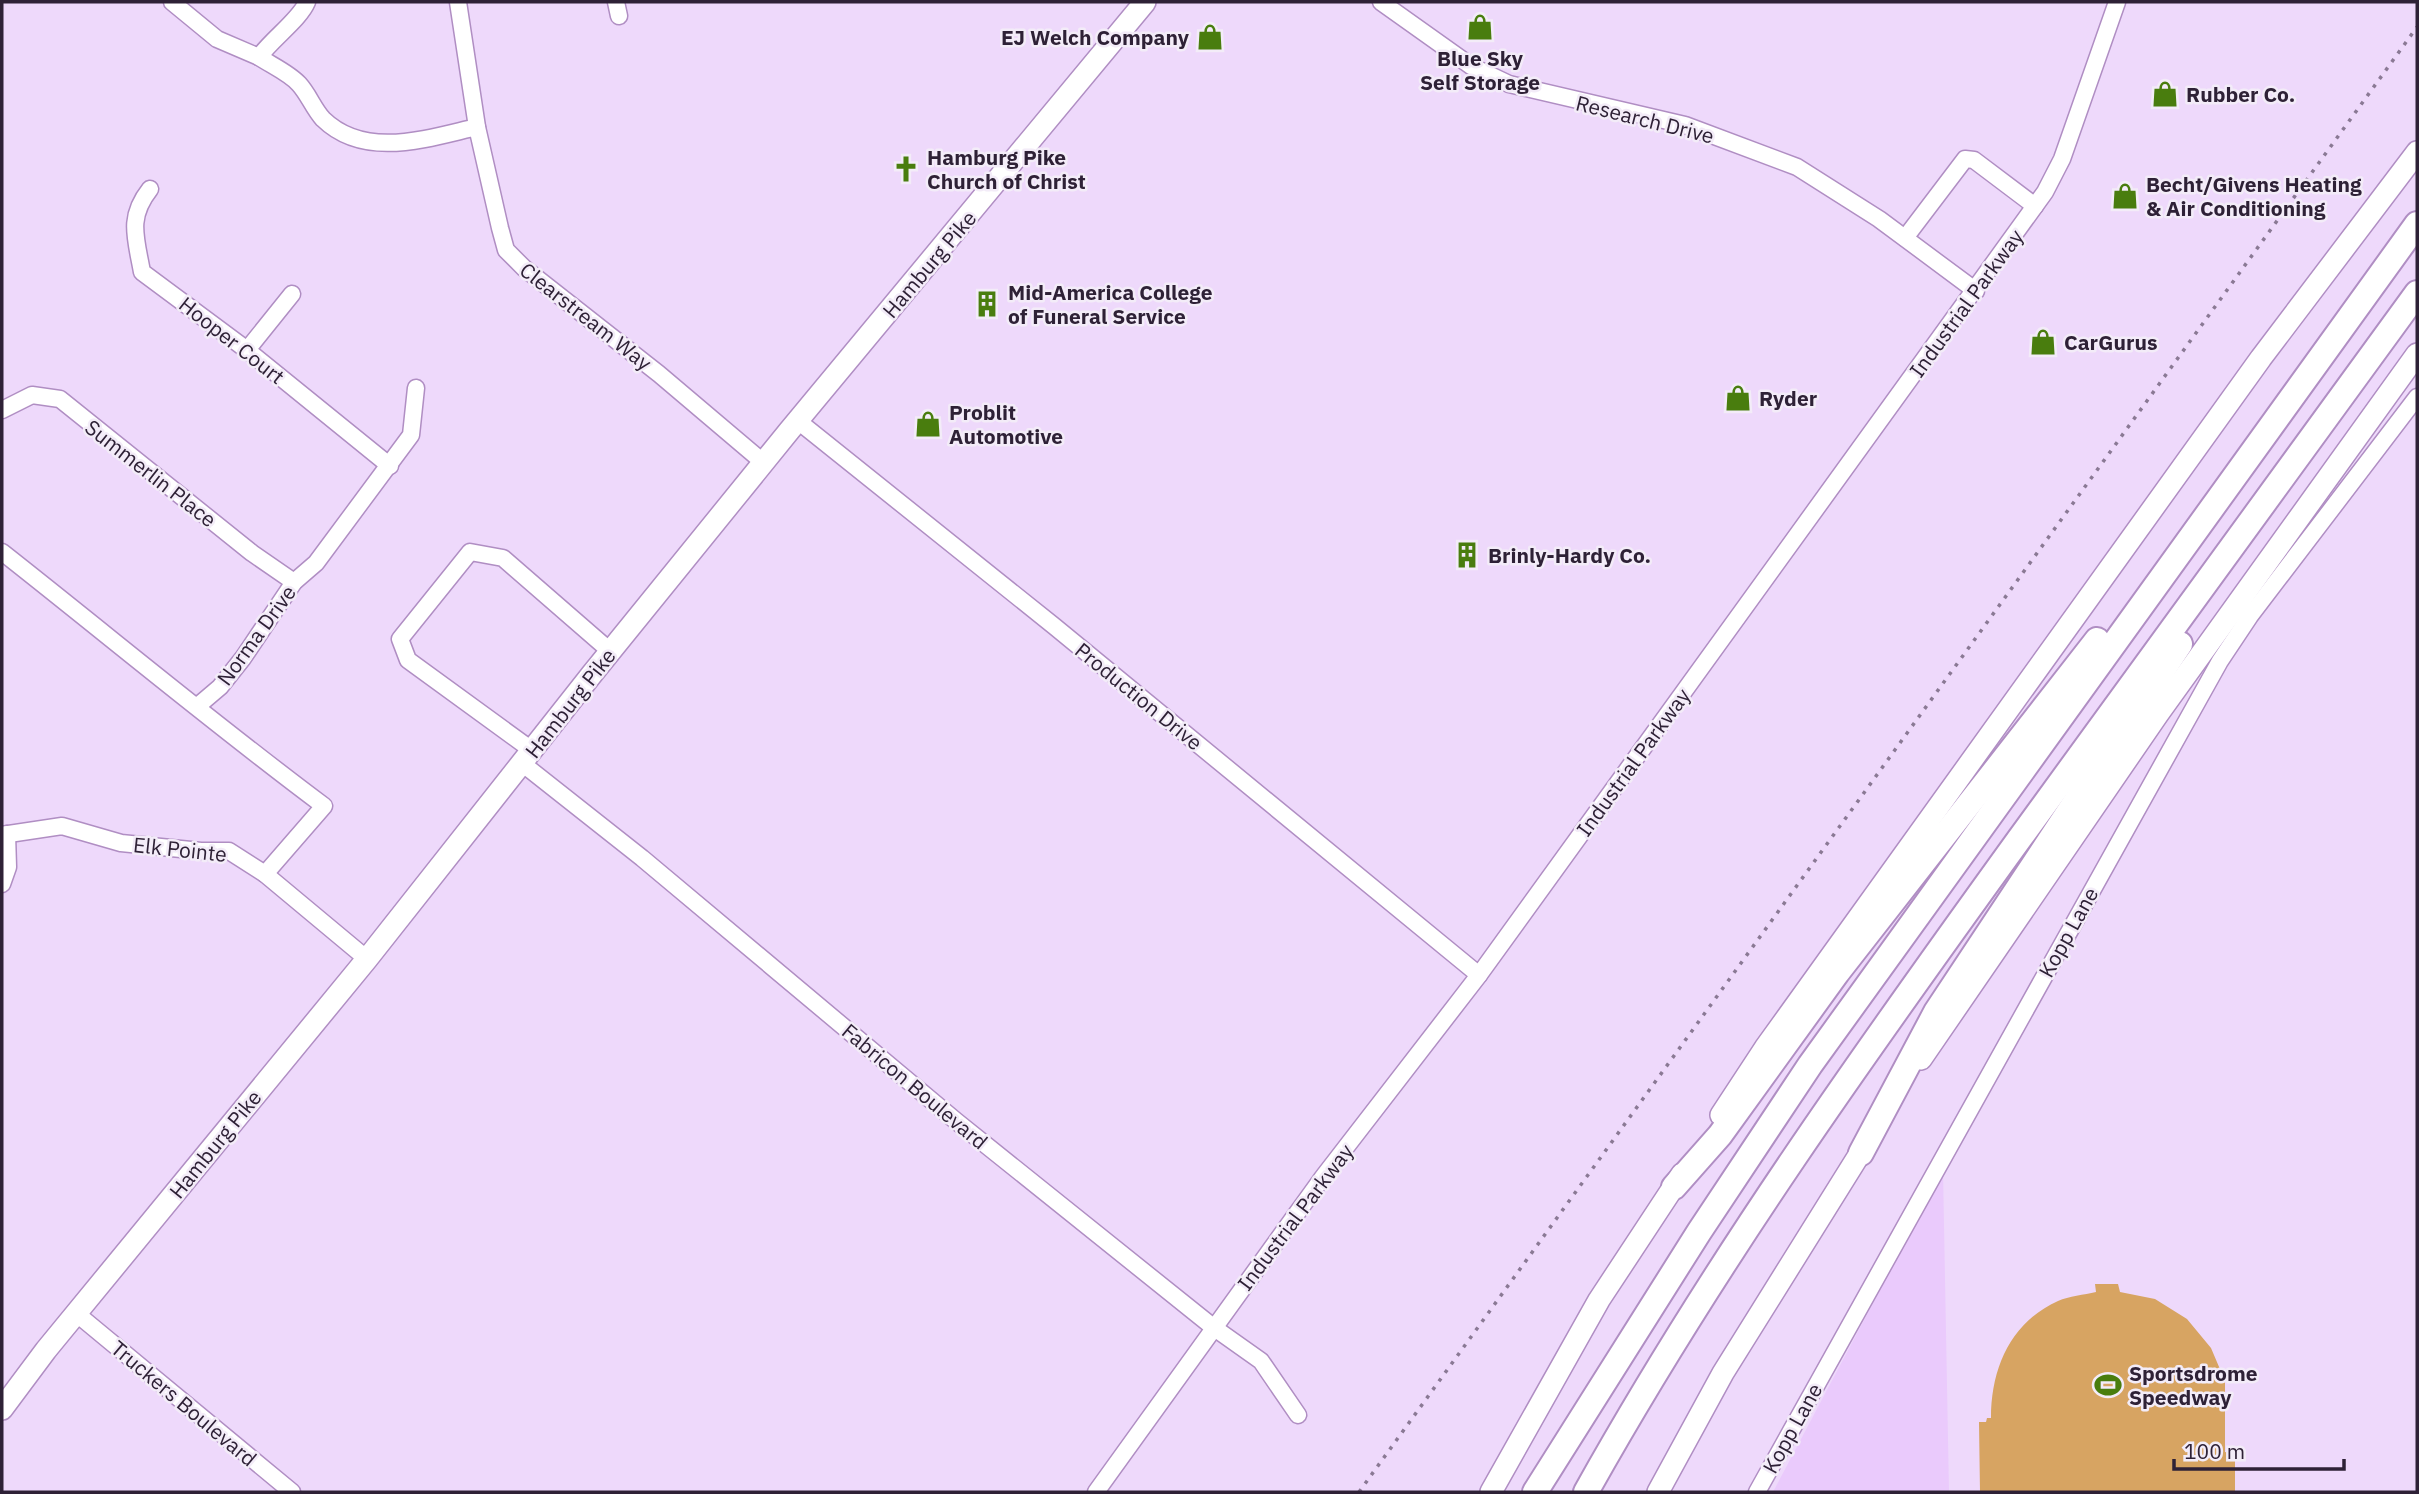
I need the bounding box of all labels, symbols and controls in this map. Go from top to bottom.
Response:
shop icon: Blue Sky Self Storage [1465,12,1495,42]
shop icon: EJ Welch Company [1195,22,1225,52]
place label: EJ Welch Company [1001,23,1190,51]
place label: Blue Sky Self Storage [1420,44,1540,96]
shop icon: Rubber Co. [2150,79,2180,109]
place label: Rubber Co. [2186,80,2295,108]
street label: Research Drive [1573,88,1717,150]
place label: Hamburg Pike Church of Christ [927,143,1086,195]
church icon: Hamburg Pike Church of Christ [891,154,921,184]
place label: Becht/Givens Heating & Air Conditioning [2146,170,2362,222]
shop icon: Becht/Givens Heating & Air Conditioning [2110,181,2140,211]
street label: Hamburg Pike [876,204,982,324]
street label: Industrial Parkway [1903,223,2030,383]
street label: Clearstream Way [514,256,658,377]
place label: Mid-America College of Funeral Service [1008,278,1213,330]
building icon: Mid-America College of Funeral Service [972,289,1002,319]
street label: Hooper Court [173,290,291,390]
shop icon: CarGurus [2028,327,2058,357]
place label: CarGurus [2064,328,2158,356]
shop icon: Ryder [1723,383,1753,413]
place label: Ryder [1759,384,1818,412]
place label: Problit Automotive [949,398,1063,450]
shop icon: Problit Automotive [913,409,943,439]
street label: Summerlin Place [80,413,222,533]
building icon: Brinly-Hardy Co. [1452,540,1482,570]
place label: Brinly-Hardy Co. [1488,541,1651,569]
street label: Norma Drive [210,579,302,691]
street label: Production Drive [1069,636,1209,756]
street label: Hamburg Pike [518,642,622,764]
street label: Industrial Parkway [1570,682,1697,842]
street label: Elk Pointe [132,830,228,868]
street label: Kopp Lane [2032,882,2104,982]
street label: Fabricon Boulevard [836,1017,994,1155]
street label: Hamburg Pike [163,1084,267,1204]
street label: Industrial Parkway [1231,1138,1360,1296]
street label: Truckers Boulevard [105,1334,263,1472]
place label: Sportsdrome Speedway [2129,1359,2258,1411]
sports icon: Sportsdrome Speedway [2093,1370,2123,1400]
street label: Kopp Lane [1756,1378,1828,1478]
scale bar [2174,1428,2344,1472]
text: 100 m [2184,1437,2245,1465]

